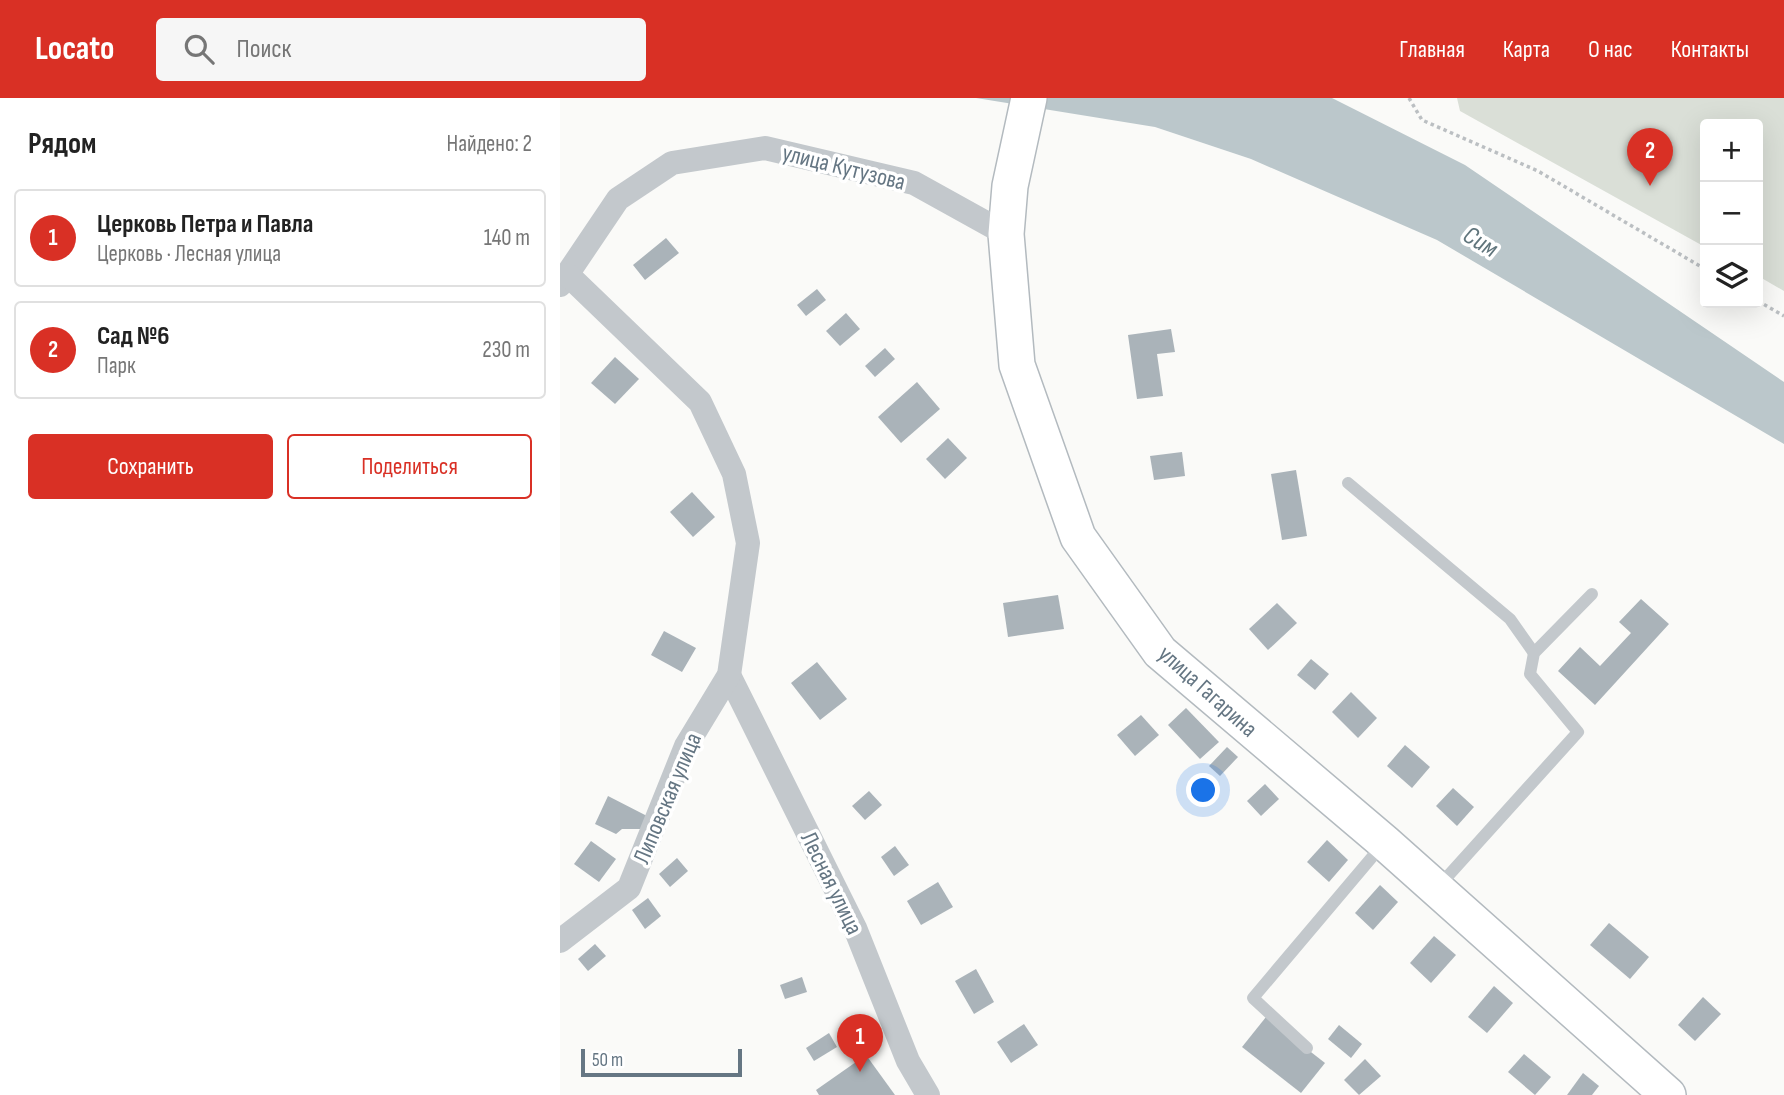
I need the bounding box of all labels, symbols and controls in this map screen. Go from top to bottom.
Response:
search box [156,18,646,81]
text: Locato [35,29,114,69]
icon: search [180,30,218,68]
text: Поиск [236,34,291,65]
text: Главная [1399,35,1465,64]
text: Карта [1503,35,1550,64]
text: О нас [1588,35,1633,64]
text: Контакты [1671,35,1749,64]
map controls [1700,119,1763,308]
button: + [1700,119,1763,182]
text: Рядом [28,126,96,162]
pin: 2 [1627,128,1673,186]
text: Найдено: 2 [446,130,532,158]
street label: улица Кутузова [779,138,908,197]
button: − [1700,182,1763,245]
text: Церковь Петра и Павла [97,209,313,240]
water label: Сим [1457,220,1504,265]
text: 1 [48,224,58,252]
text: 140 m [484,224,530,252]
text: Церковь · Лесная улица [97,240,281,268]
button: layers [1700,245,1763,308]
text: Сад №6 [97,321,170,352]
text: 2 [48,336,58,364]
text: 230 m [482,336,530,364]
text: Парк [97,352,136,380]
button: Сохранить [28,434,273,499]
button: Поделиться [287,434,532,499]
street label: улица Гагарина [1152,639,1263,743]
street label: Липовская улица [627,728,708,868]
your location [1186,773,1220,807]
street label: Лесная улица [794,827,869,939]
pin: 1 [837,1014,883,1072]
scale bar [581,1046,742,1078]
text: 50 m [592,1049,623,1072]

